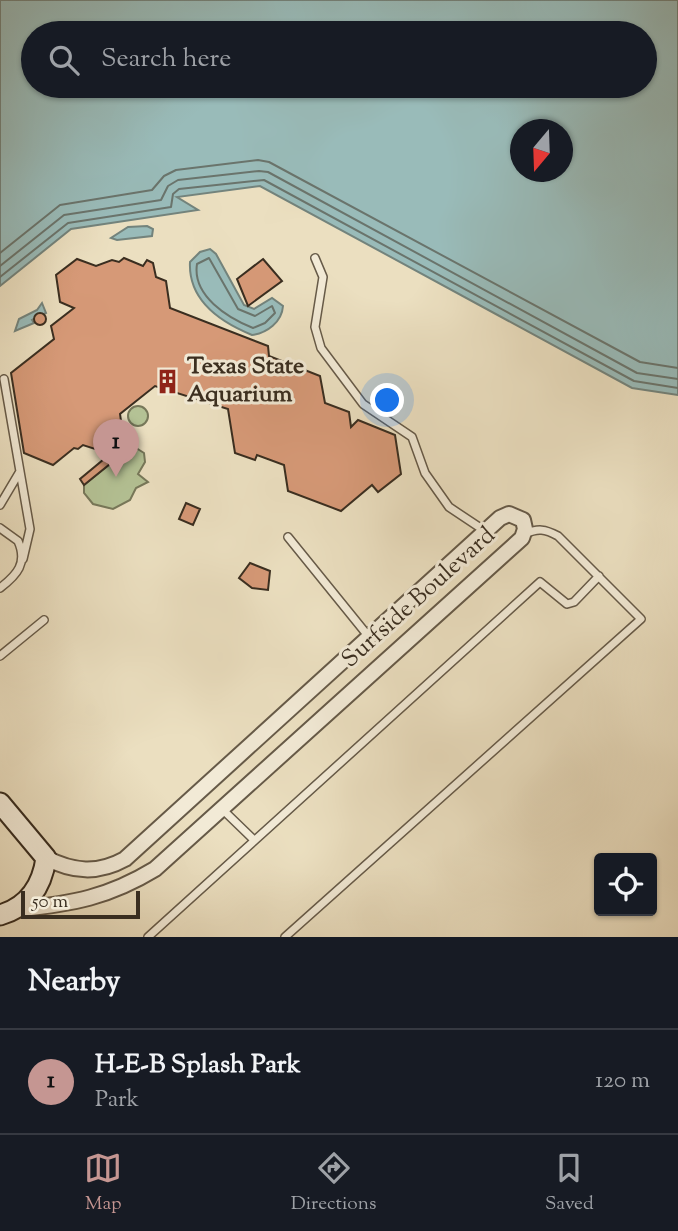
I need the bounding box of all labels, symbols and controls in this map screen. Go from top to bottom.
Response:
search box [21,21,657,98]
icon: search [45,41,83,79]
text: Search here [101,41,231,78]
north arrow [510,119,573,182]
place label: Texas State Aquarium [187,350,304,412]
building icon: Texas State Aquarium [153,367,181,395]
your location [370,383,404,417]
pin: 1 [93,419,139,477]
street label: Surfside Boulevard [335,519,504,676]
map controls [594,853,657,916]
button: locate [594,853,657,916]
scale bar [21,888,140,920]
text: 50 m [32,889,68,916]
text: Nearby [28,961,120,1004]
text: H-E-B Splash Park [95,1047,301,1084]
text: 1 [47,1065,55,1098]
text: 120 m [595,1065,650,1098]
text: Park [95,1084,139,1117]
tab: Map [84,1149,122,1218]
tab: Directions [291,1149,376,1218]
tab: Saved [545,1149,594,1218]

